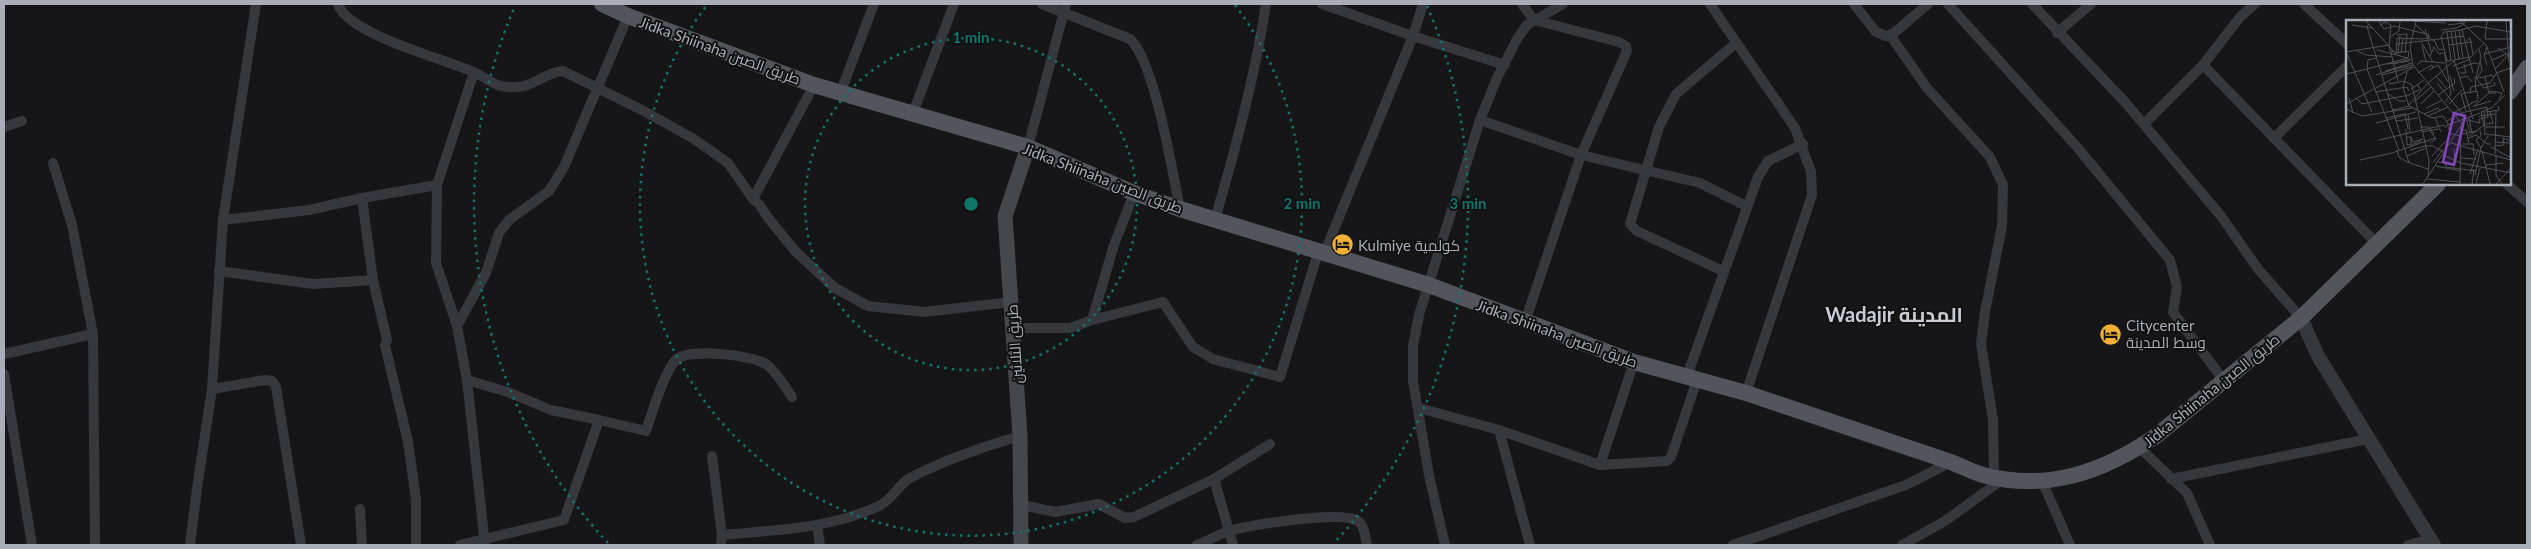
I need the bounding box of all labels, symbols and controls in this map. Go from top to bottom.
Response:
street label: Jidka Shiinaha طريق الصين [636,12,803,89]
inset map [2346,20,2511,185]
text: 1 min [952,28,990,46]
street label: Jidka Shiinaha طريق الصين [1020,139,1186,219]
text: 2 min [1283,194,1321,212]
text: 3 min [1449,194,1487,212]
centre of rings [962,195,980,213]
hotel icon: Kulmiye كولمية [1330,233,1354,257]
place label: Kulmiye كولمية [1358,236,1460,255]
street label: Jidka Shiinaha طريق الصين [1473,295,1640,372]
district label: Wadajir المدينة [1825,302,1963,327]
street label: طريق الثلاثين [1002,304,1028,384]
place label: Citycenter وسط المدينة [2126,316,2206,352]
hotel icon: Citycenter وسط المدينة [2098,322,2122,346]
street label: Jidka Shiinaha طريق الصين [2139,329,2284,452]

